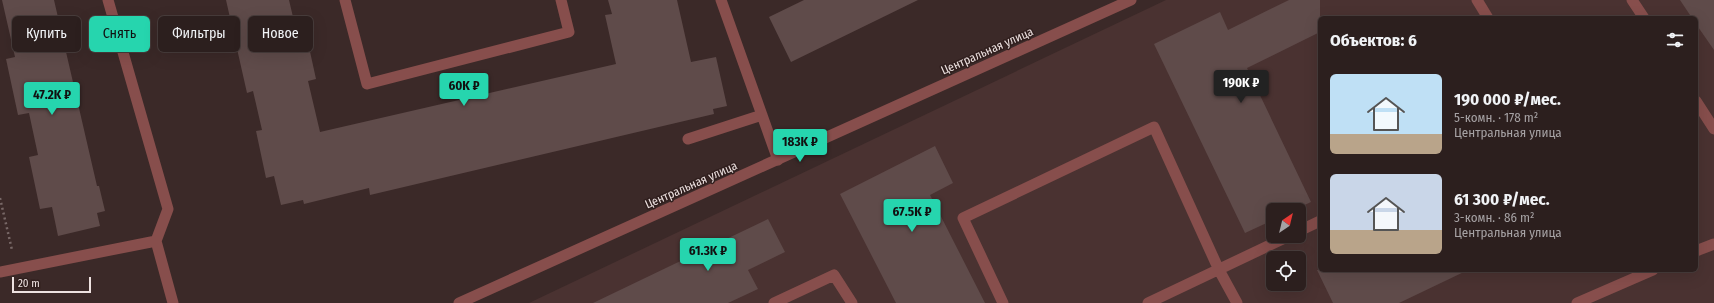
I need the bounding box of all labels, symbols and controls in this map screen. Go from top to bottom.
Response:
chip: Купить [12,16,81,52]
chip: Снять [89,16,150,52]
chip: Фильтры [158,16,240,52]
chip: Новое [248,16,313,52]
street label: Центральная улица [939,24,1035,78]
icon: filters [1664,29,1686,51]
text: Объектов: 6 [1330,30,1417,51]
pin: 190K ₽ [1208,70,1274,104]
pin: 60K ₽ [436,73,492,107]
text: 190K ₽ [1223,75,1259,90]
text: 60K ₽ [448,78,480,93]
pin: 47.2K ₽ [15,82,89,116]
text: 47.2K ₽ [33,87,71,102]
text: 190 000 ₽/мес. [1454,89,1561,110]
icon: home [1362,90,1410,138]
text: 5-комн. · 178 m² [1454,110,1538,125]
text: Центральная улица [1454,125,1562,140]
pin: 183K ₽ [767,129,833,163]
text: 183K ₽ [782,134,818,149]
street label: Центральная улица [643,158,739,212]
text: 61 300 ₽/мес. [1454,189,1550,210]
icon: home [1362,190,1410,238]
pin: 67.5K ₽ [875,199,949,233]
north arrow [1266,203,1306,243]
map controls [1266,203,1306,291]
text: 67.5K ₽ [893,204,931,219]
text: 3-комн. · 86 m² [1454,210,1535,225]
text: Центральная улица [1454,225,1562,240]
pin: 61.3K ₽ [671,238,745,272]
text: 61.3K ₽ [689,243,727,258]
button: locate [1266,251,1306,291]
scale bar [12,275,91,294]
text: 20 m [18,277,40,290]

